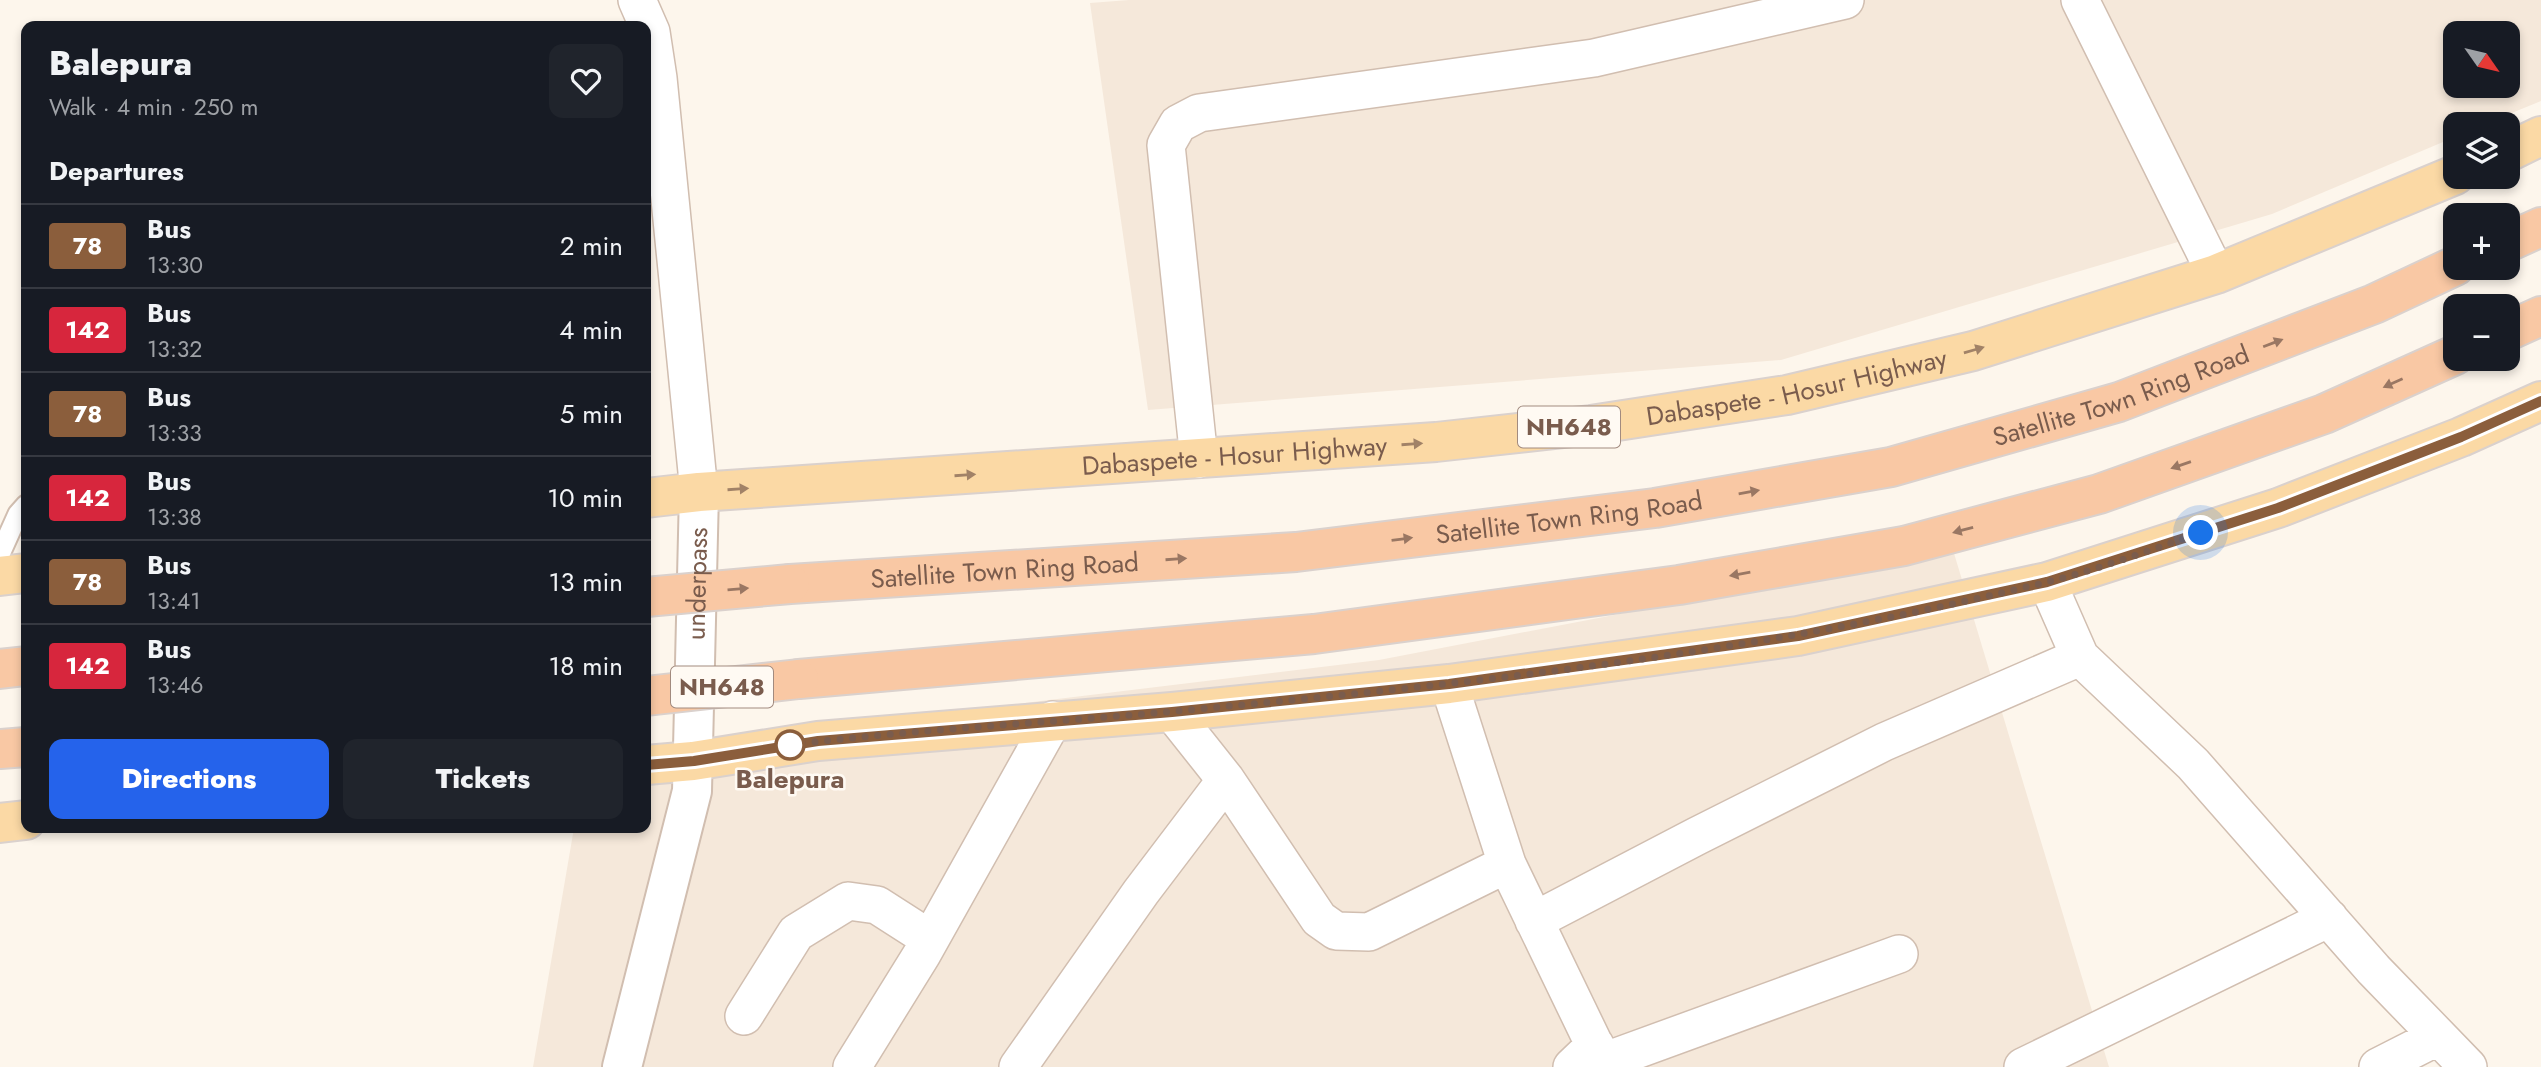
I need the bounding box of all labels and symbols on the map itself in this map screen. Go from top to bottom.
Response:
north arrow [2443,21,2520,98]
street label: Satellite Town Ring Road [1988,335,2255,456]
one-way arrow [2262,337,2283,348]
street label: Dabaspete - Hosur Highway [1644,339,1951,435]
one-way arrow [1964,345,1985,355]
one-way arrow [2383,377,2403,389]
road number: NH648 [1518,406,1620,448]
street label: Dabaspete - Hosur Highway [1081,426,1389,485]
one-way arrow [1401,438,1423,449]
one-way arrow [2171,460,2192,471]
one-way arrow [954,469,976,480]
street label: Satellite Town Ring Road [1433,481,1705,554]
one-way arrow [727,484,749,495]
one-way arrow [1738,486,1760,497]
your location [2183,515,2218,550]
one-way arrow [1952,525,1974,536]
street label: underpass [677,527,717,641]
one-way arrow [1391,533,1413,544]
street label: Satellite Town Ring Road [869,543,1140,598]
one-way arrow [1165,554,1187,565]
one-way arrow [1729,569,1751,580]
one-way arrow [727,583,749,594]
road number: NH648 [671,666,773,708]
marker: Balepura [775,730,805,760]
place label: Balepura [736,760,844,798]

